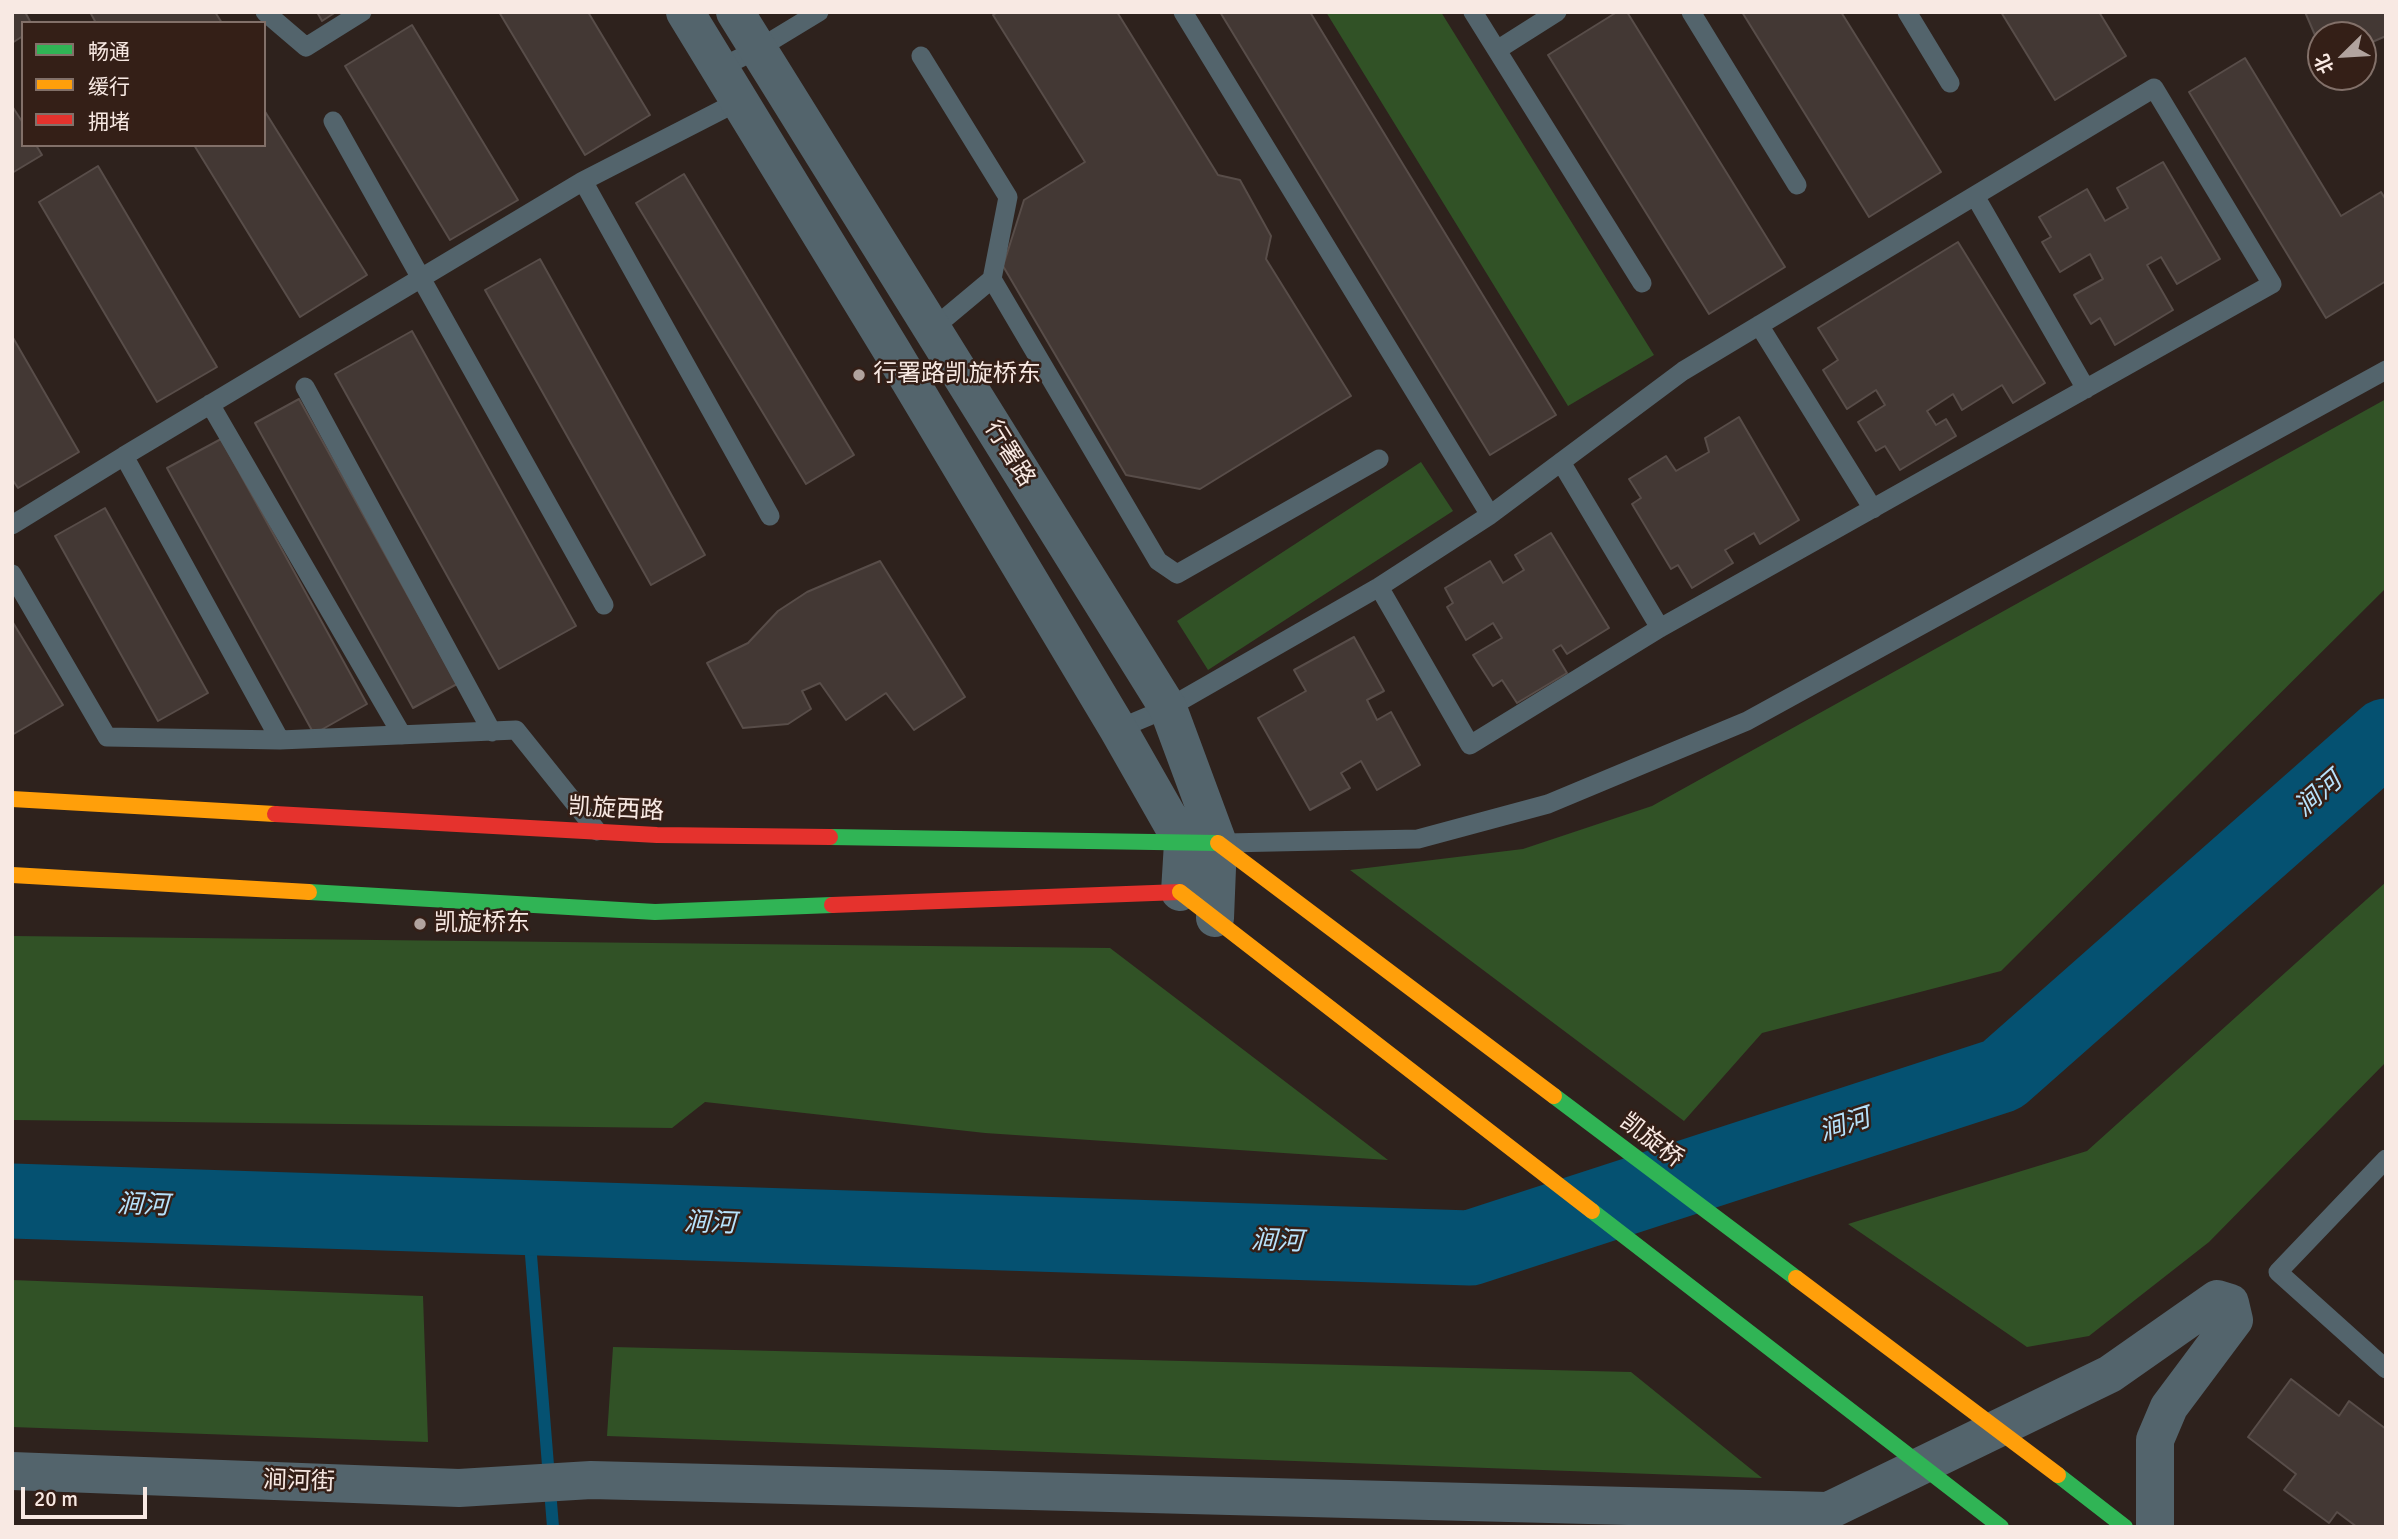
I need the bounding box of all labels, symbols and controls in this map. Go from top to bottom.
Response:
legend [21,21,266,147]
north arrow [2307,21,2377,91]
text: 畅通 [88,39,130,65]
text: 北 [2310,50,2339,77]
text: 缓行 [88,74,130,100]
text: 拥堵 [88,109,130,135]
place label: 行署路凯旋桥东 [873,361,1041,389]
marker: 行署路凯旋桥东 [851,367,867,383]
street label: 行署路 [978,416,1040,492]
water label: 涧河 [2289,766,2349,824]
street label: 凯旋西路 [567,793,665,827]
place label: 凯旋桥东 [434,910,530,938]
marker: 凯旋桥东 [412,916,428,932]
water label: 涧河 [1815,1103,1875,1149]
street label: 凯旋桥 [1614,1108,1688,1174]
water label: 涧河 [116,1190,170,1222]
water label: 涧河 [683,1208,737,1240]
water label: 涧河 [1250,1226,1304,1258]
street label: 涧河街 [263,1466,335,1498]
scale bar [24,1472,150,1516]
text: 20 m [34,1486,78,1512]

